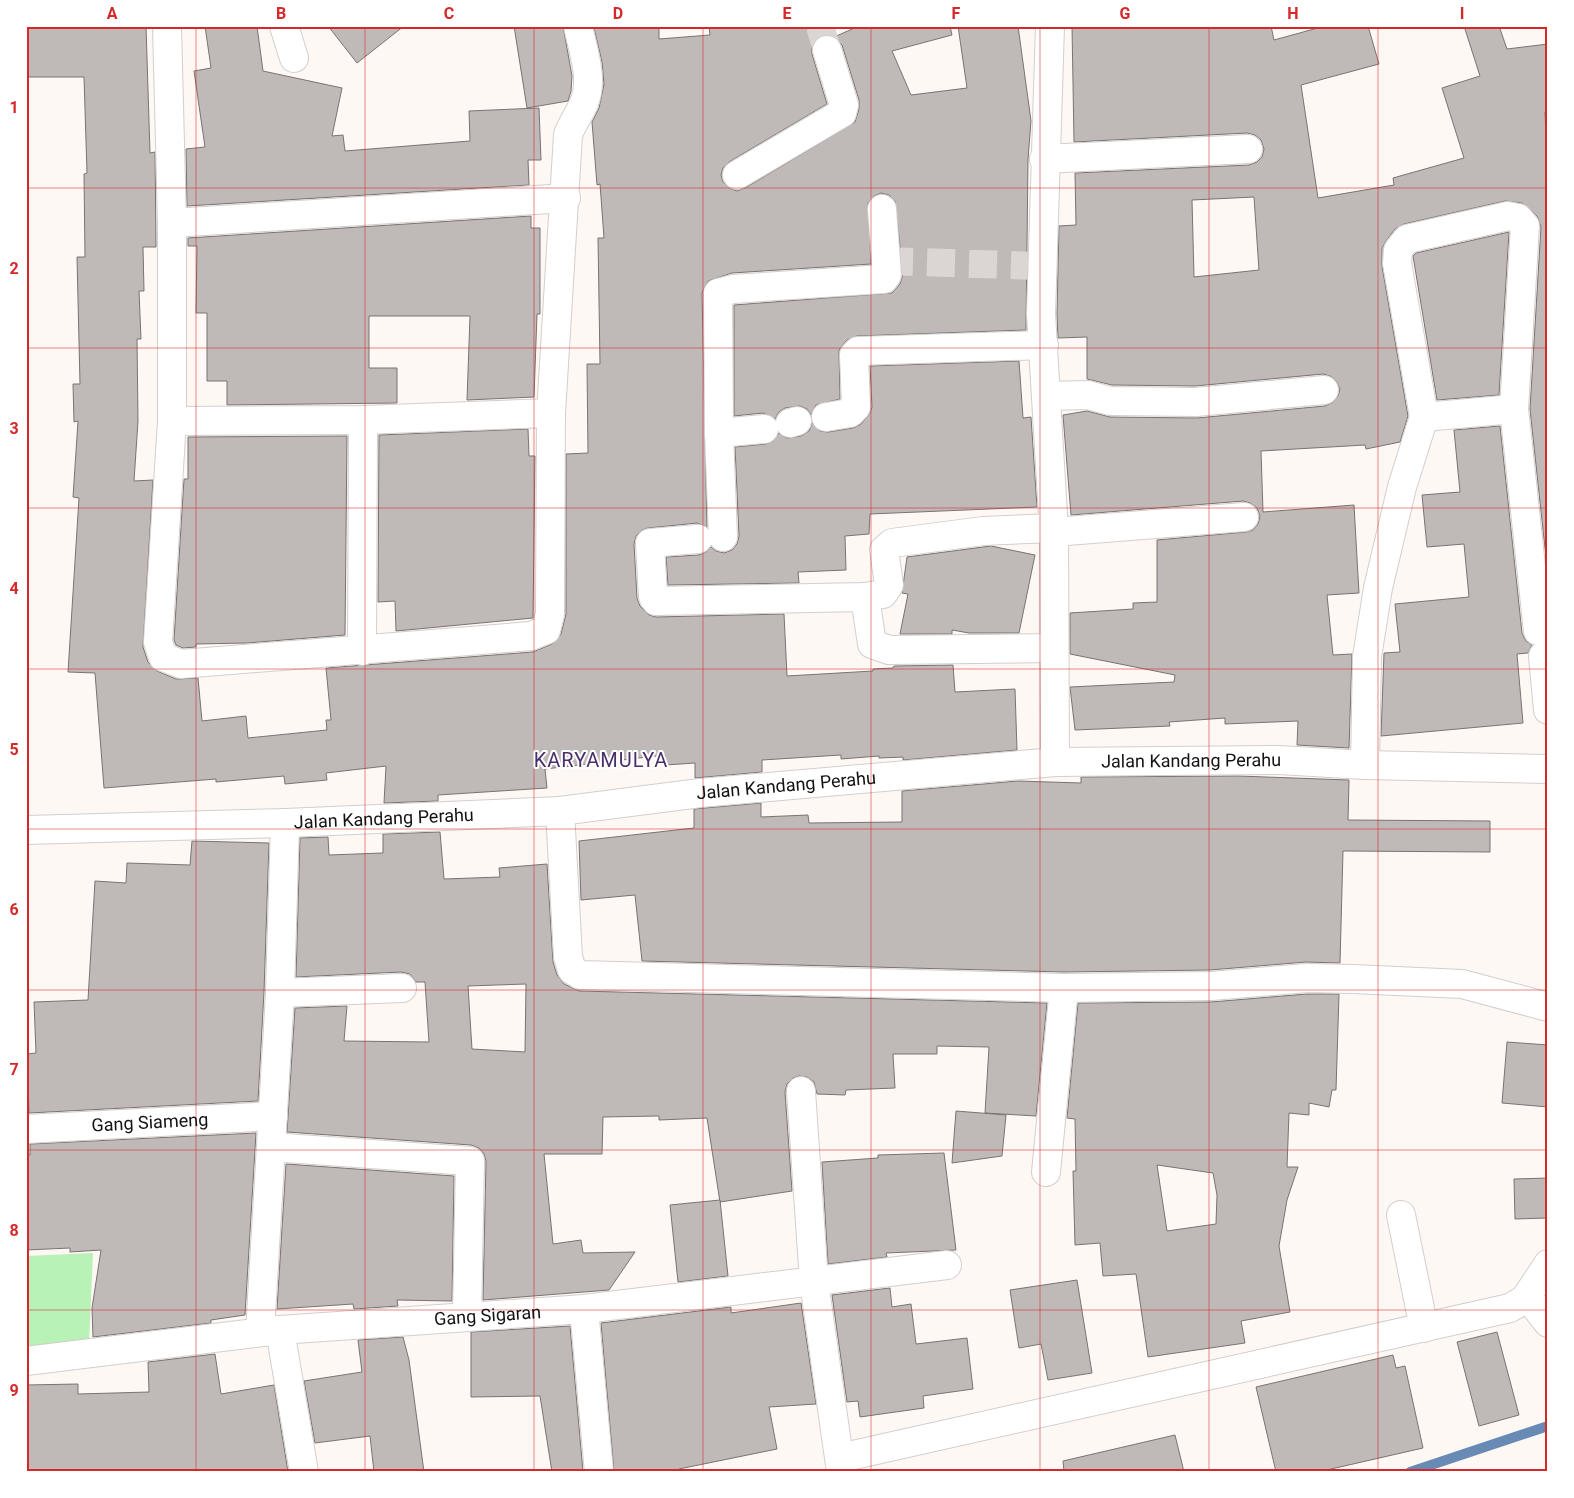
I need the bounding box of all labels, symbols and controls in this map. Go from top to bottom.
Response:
text: A [107,4,118,23]
text: B [276,4,286,23]
text: C [444,4,454,23]
text: D [613,4,623,23]
text: E [783,4,792,23]
text: F [952,4,961,23]
text: G [1120,4,1131,23]
text: H [1287,4,1299,23]
text: I [1460,4,1464,23]
text: 1 [9,98,19,117]
text: 2 [9,259,19,278]
text: 3 [9,419,19,438]
text: 4 [9,579,19,598]
text: 5 [9,740,19,759]
district label: KARYAMULYA [534,748,668,772]
street label: Jalan Kandang Perahu [1101,749,1281,772]
street label: Jalan Kandang Perahu [696,767,877,803]
street label: Jalan Kandang Perahu [293,804,474,833]
text: 6 [9,900,19,919]
text: 7 [9,1060,19,1079]
street label: Gang Siameng [91,1108,209,1136]
text: 8 [9,1221,19,1240]
street label: Gang Sigaran [433,1301,542,1329]
text: 9 [9,1381,19,1400]

